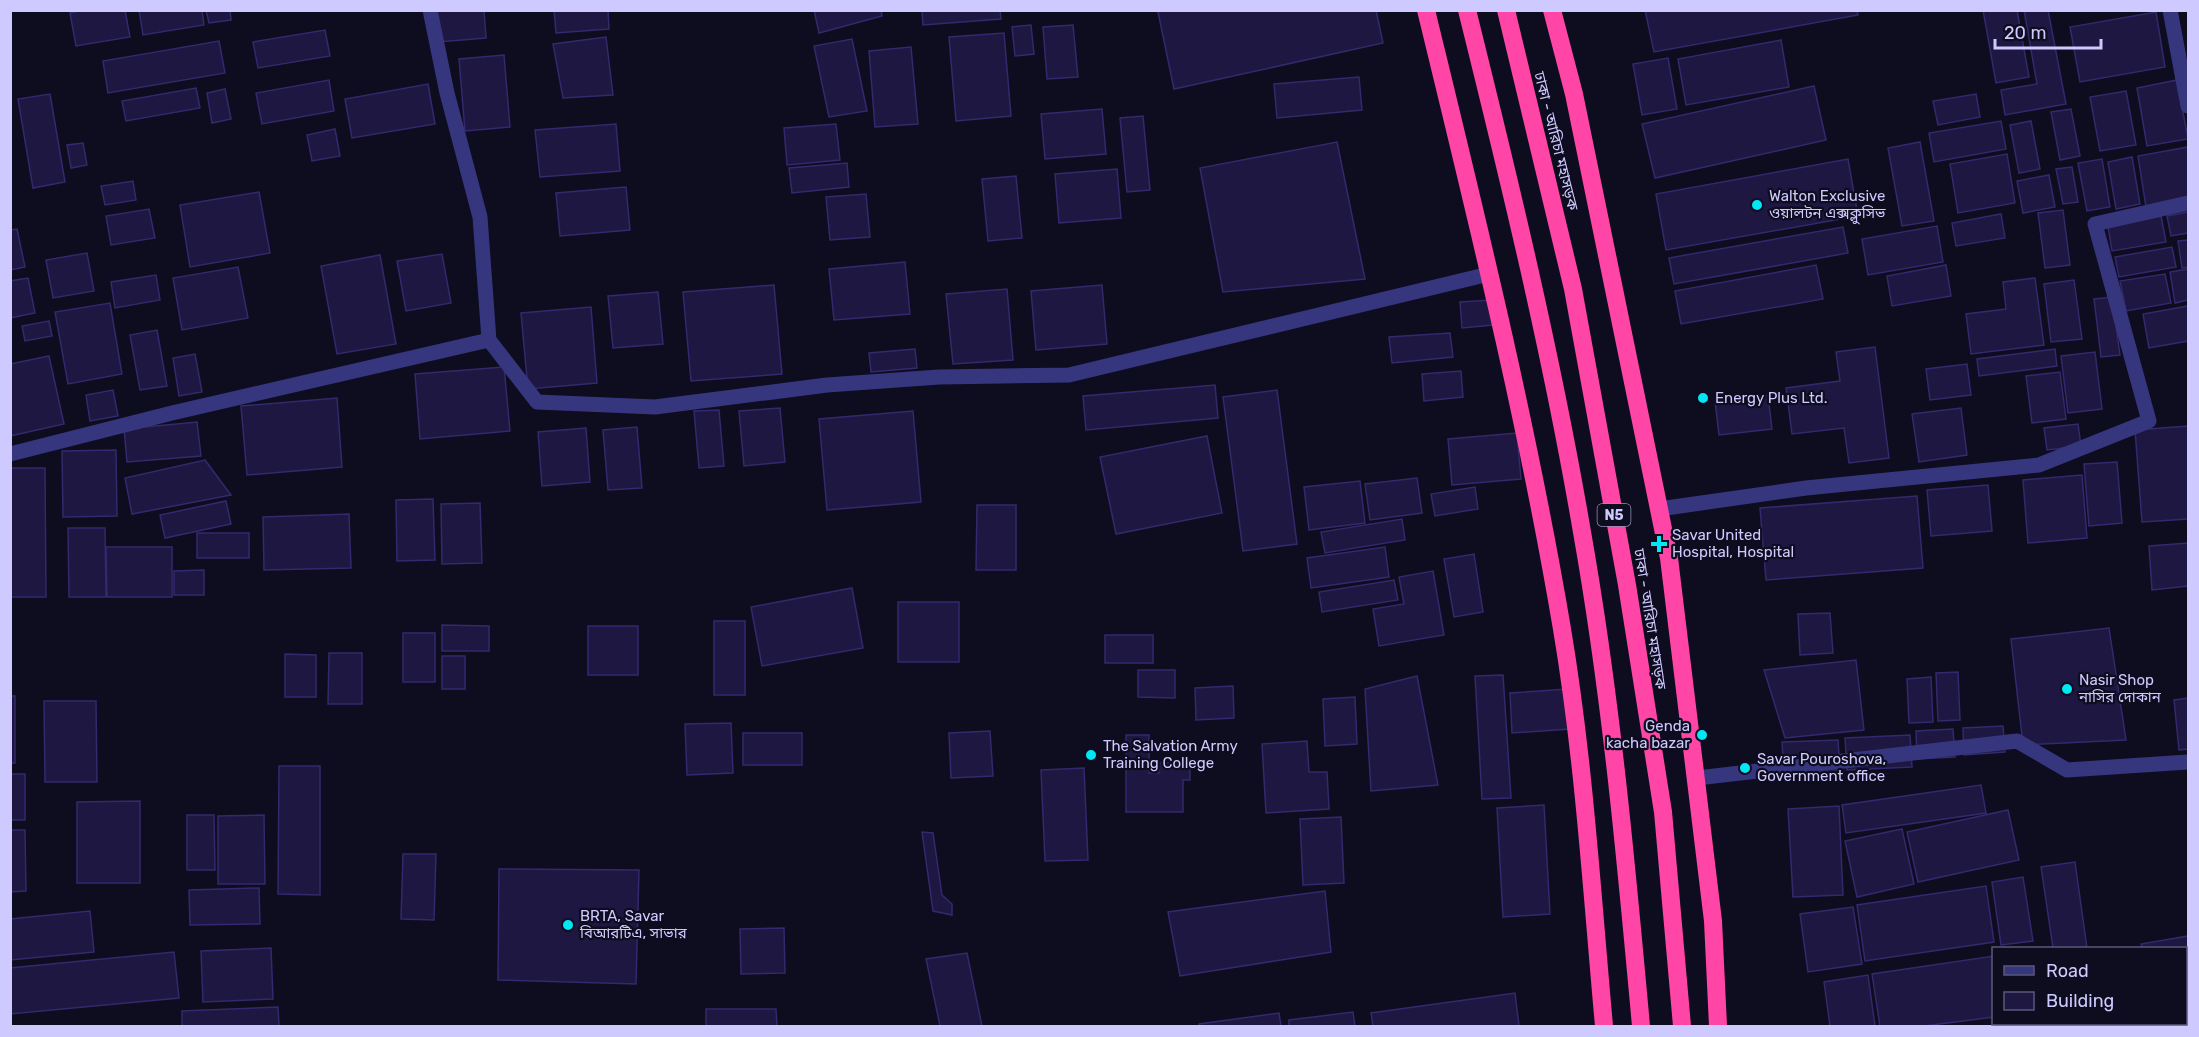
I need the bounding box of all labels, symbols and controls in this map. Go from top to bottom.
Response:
scale bar [1995,12,2102,50]
text: 20 m [2004,22,2046,44]
street label: ঢাকা - আরিচা মহাসড়ক [1530,69,1582,213]
place label: Walton Exclusive ওয়ালটন এক্সক্লুসিভ [1769,187,1886,225]
marker: Walton Exclusive ওয়ালটন এক্সক্লুসিভ [1750,198,1764,212]
place label: Energy Plus Ltd. [1715,389,1828,407]
marker: Energy Plus Ltd. [1696,391,1710,405]
road number: N5 [1598,504,1630,526]
place label: Savar United Hospital, Hospital [1672,526,1794,561]
marker: Savar United Hospital, Hospital [1650,535,1668,553]
street label: ঢাকা - আরিচা মহাসড়ক [1630,546,1670,692]
place label: Nasir Shop নাসির দোকান [2078,671,2162,706]
marker: Nasir Shop নাসির দোকান [2060,682,2074,696]
place label: Genda kacha bazar [1606,717,1690,752]
marker: Genda kacha bazar [1695,728,1709,742]
place label: The Salvation Army Training College [1103,737,1238,772]
marker: The Salvation Army Training College [1084,748,1098,762]
place label: Savar Pouroshova, Government office [1757,750,1886,785]
marker: Savar Pouroshova, Government office [1738,761,1752,775]
place label: BRTA, Savar বিআরটিএ, সাভার [579,907,688,942]
marker: BRTA, Savar বিআরটিএ, সাভার [561,918,575,932]
legend [1992,947,2187,1025]
text: Road [2046,960,2089,982]
text: Building [2046,990,2114,1012]

